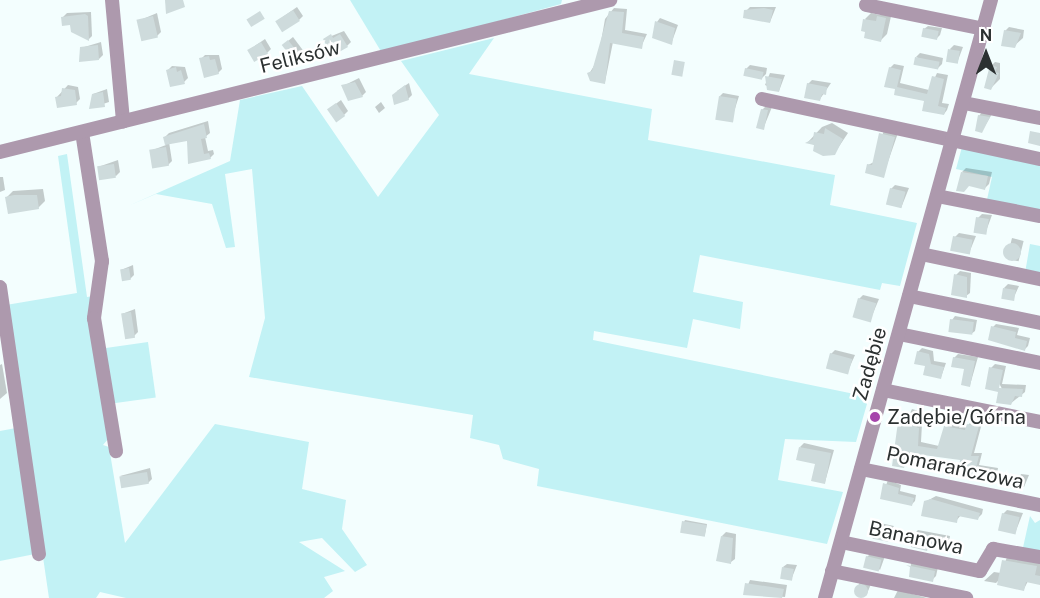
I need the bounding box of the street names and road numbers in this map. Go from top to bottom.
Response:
street label: Feliksów [257,35,343,79]
street label: Zadębie [848,324,892,404]
street label: Pomarańczowa [884,442,1026,494]
street label: Bananowa [866,516,966,560]

